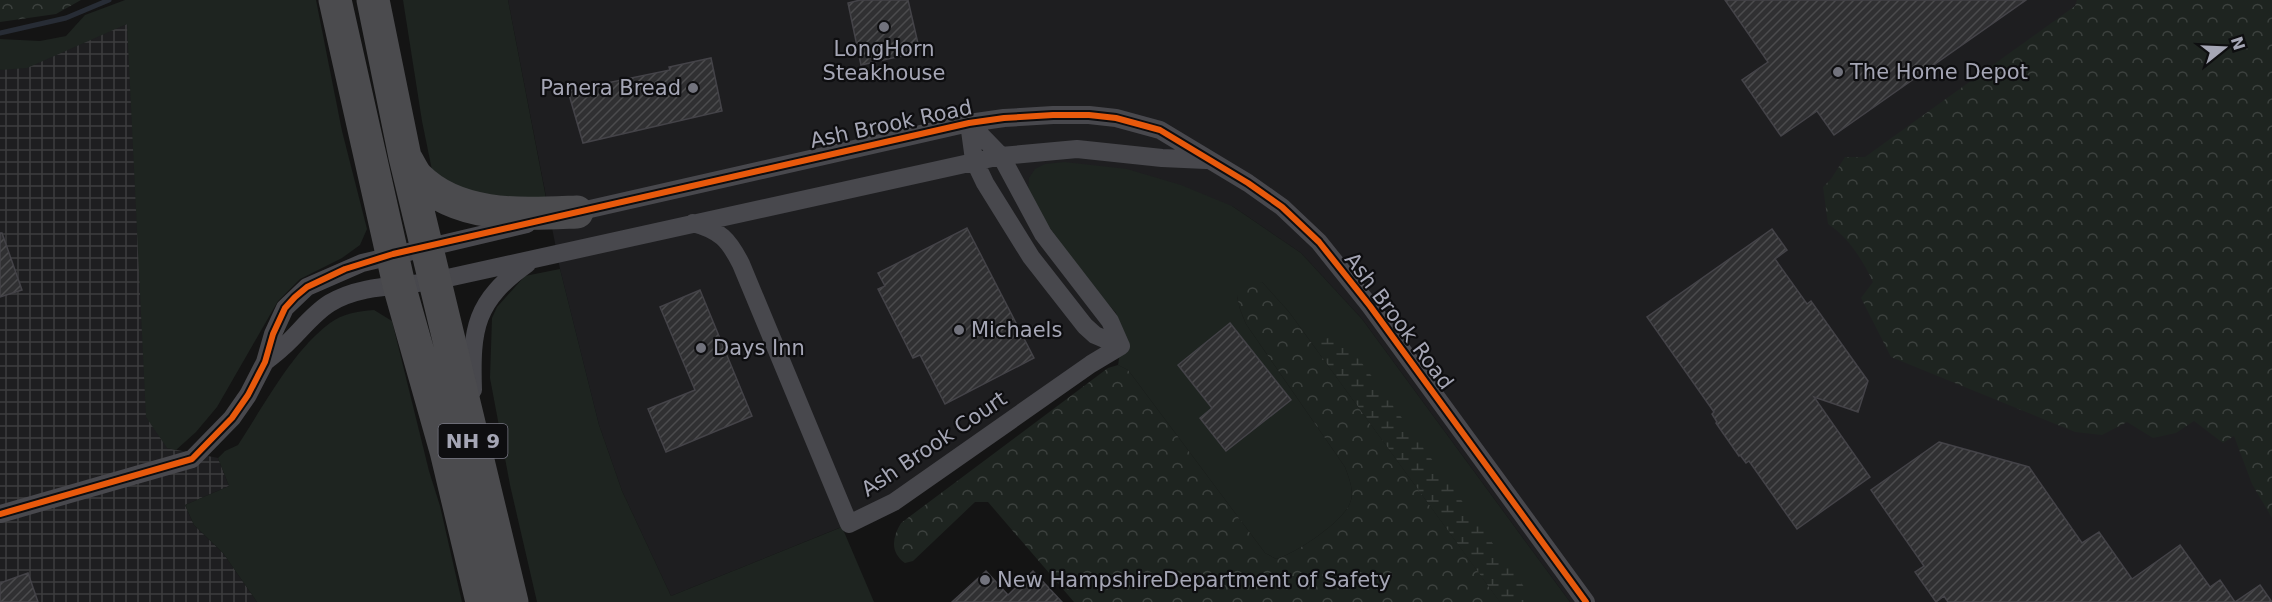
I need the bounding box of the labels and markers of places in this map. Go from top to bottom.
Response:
marker: LongHorn Steakhouse [877,20,891,34]
place label: LongHorn Steakhouse [823,37,945,85]
place label: The Home Depot [1849,60,2028,84]
marker: The Home Depot [1831,65,1845,79]
place label: Panera Bread [540,76,681,100]
marker: Panera Bread [686,81,700,95]
place label: Michaels [971,318,1062,342]
marker: Michaels [952,323,966,337]
place label: Days Inn [713,336,805,360]
marker: Days Inn [694,341,708,355]
place label: New HampshireDepartment of Safety [997,568,1391,592]
marker: New HampshireDepartment of Safety [978,573,992,587]

